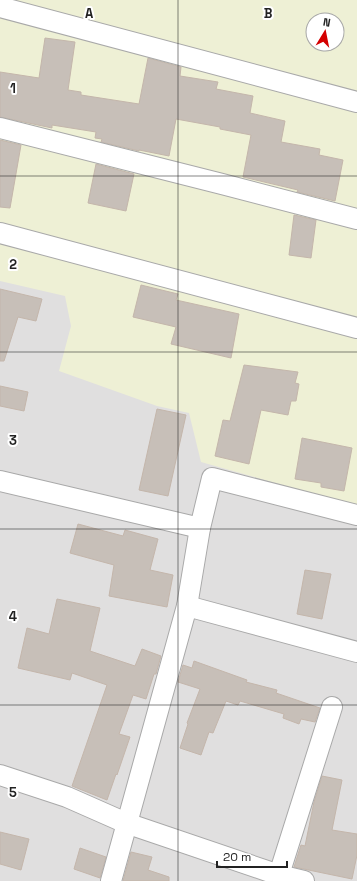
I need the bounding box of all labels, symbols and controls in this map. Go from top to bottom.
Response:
text: A [85,5,94,22]
text: B [264,5,273,22]
north arrow [305,12,345,52]
text: N [322,15,332,30]
text: 1 [10,80,16,97]
text: 2 [9,256,17,273]
text: 3 [9,432,17,449]
text: 4 [9,608,17,625]
text: 5 [9,784,17,801]
scale bar [217,843,287,869]
text: 20 m [223,849,251,865]

